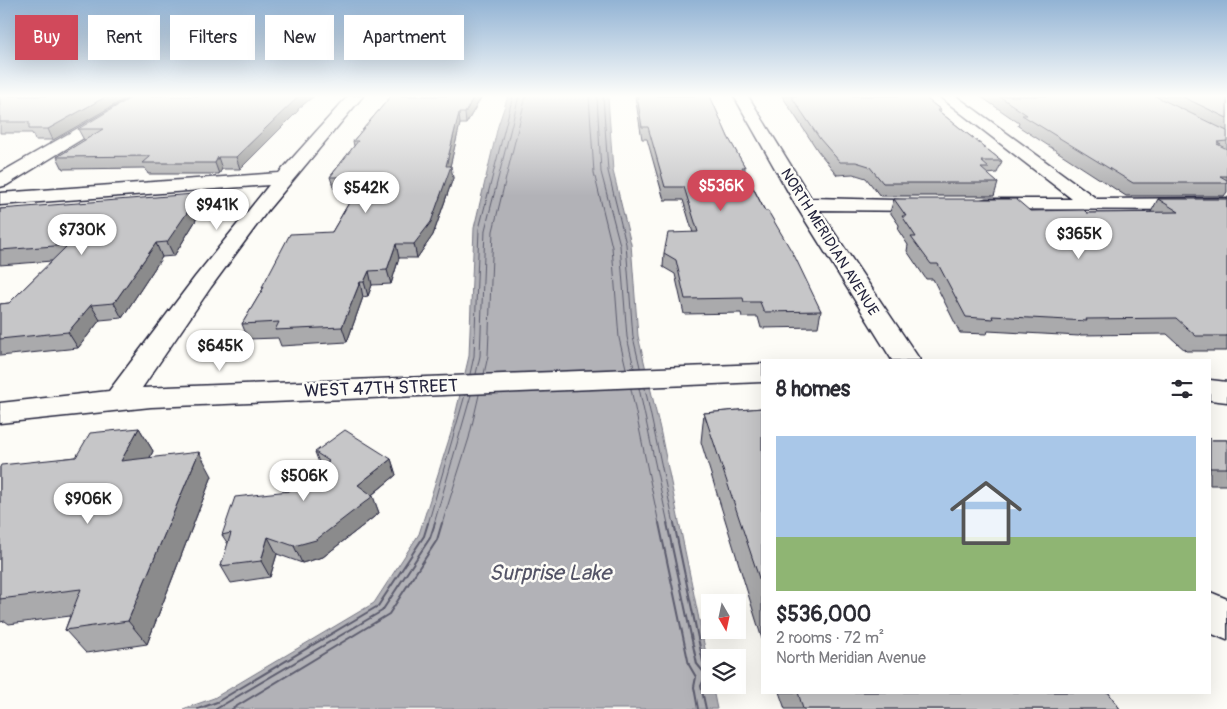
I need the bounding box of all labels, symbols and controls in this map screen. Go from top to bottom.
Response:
chip: Buy [15,15,78,60]
chip: Rent [88,15,160,60]
chip: Filters [170,15,255,60]
chip: New [265,15,334,60]
chip: Apartment [344,15,464,60]
street label: NORTH MERIDIAN AVENUE [776,165,883,320]
pin: $536K [686,170,756,212]
pin: $542K [331,172,401,214]
text: $536K [698,176,744,196]
text: $542K [343,178,389,198]
pin: $941K [182,188,252,231]
text: $941K [196,195,238,215]
pin: $730K [47,214,117,256]
pin: $365K [1044,218,1114,260]
text: $730K [59,220,105,240]
text: $365K [1056,224,1102,244]
pin: $645K [185,330,255,372]
text: $645K [197,336,243,356]
street label: WEST 47TH STREET [304,374,458,403]
icon: filters [1168,375,1196,403]
text: 8 homes [776,376,850,403]
pin: $506K [269,460,339,502]
text: $506K [280,466,328,486]
icon: home [941,468,1031,558]
pin: $906K [53,482,123,525]
text: $906K [65,489,111,509]
water label: Surprise Lake [489,559,613,587]
north arrow [701,594,746,639]
map controls [701,594,746,694]
text: $536,000 [776,601,871,628]
text: 2 rooms · 72 m² [776,628,884,648]
text: North Meridian Avenue [776,648,926,668]
button: layers [701,649,746,694]

